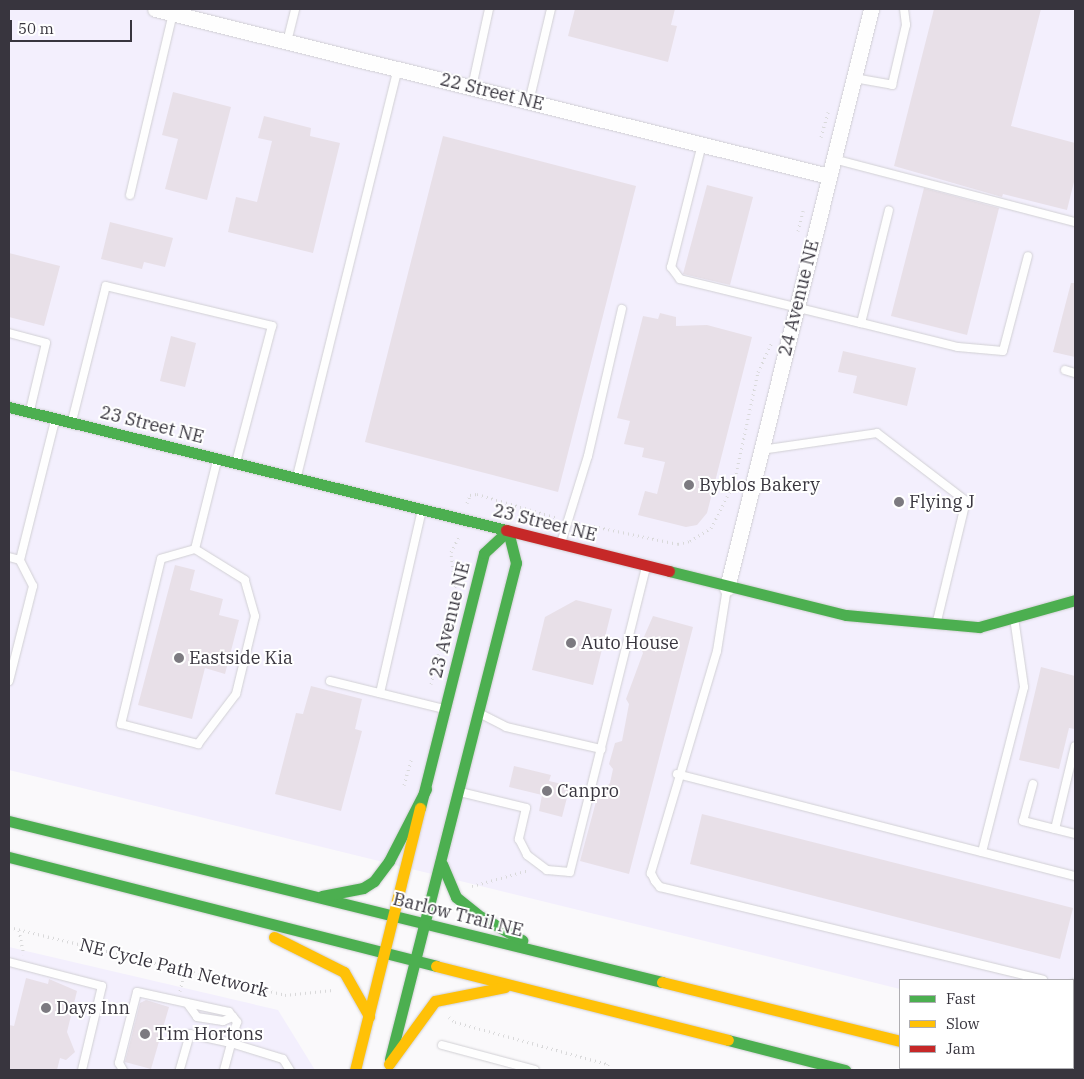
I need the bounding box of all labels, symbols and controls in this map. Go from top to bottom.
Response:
scale bar [12,10,135,42]
text: 50 m [18,19,54,38]
street label: 22 Street NE [438,69,546,115]
street label: 24 Avenue NE [774,238,824,358]
street label: 23 Street NE [98,402,206,448]
place label: Byblos Bakery [699,474,820,496]
marker: Byblos Bakery [683,479,695,491]
place label: Flying J [909,491,975,513]
marker: Flying J [893,496,905,508]
street label: 23 Street NE [491,500,599,546]
street label: 23 Avenue NE [425,560,475,680]
place label: Auto House [581,632,679,654]
marker: Auto House [565,637,577,649]
place label: Eastside Kia [189,647,293,669]
marker: Eastside Kia [173,652,185,664]
place label: Canpro [557,780,619,802]
marker: Canpro [541,785,553,797]
street label: Barlow Trail NE [391,888,525,942]
street label: NE Cycle Path Network [77,934,271,1002]
legend [899,979,1074,1069]
text: Fast [946,989,976,1008]
place label: Days Inn [56,997,130,1019]
marker: Days Inn [40,1002,52,1014]
text: Slow [946,1014,979,1033]
place label: Tim Hortons [155,1023,263,1045]
marker: Tim Hortons [139,1028,151,1040]
text: Jam [946,1039,975,1058]

